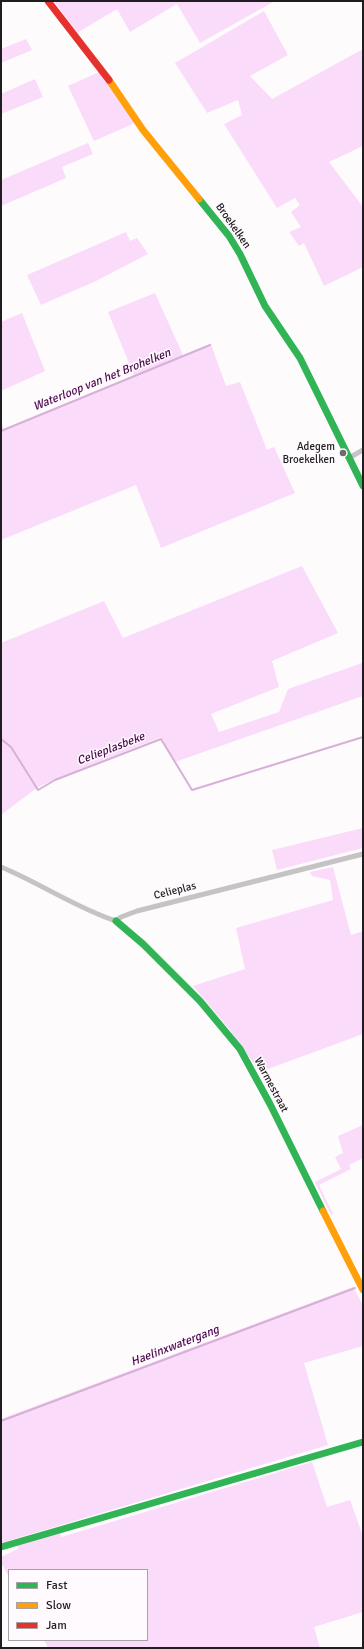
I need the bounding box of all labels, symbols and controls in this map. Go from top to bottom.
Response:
street label: Broekelken [213,201,253,251]
water label: Waterloop van het Brohelken [31,346,173,414]
place label: Adegem Broekelken [283,440,335,466]
marker: Adegem Broekelken [338,448,348,458]
water label: Celieplasbeke [75,730,147,768]
street label: Celieplas [152,879,198,903]
street label: Warmestraat [251,1055,291,1115]
water label: Haelinxwatergang [129,1323,221,1369]
legend [8,1569,148,1641]
text: Fast [46,1578,67,1593]
text: Slow [46,1598,71,1613]
text: Jam [46,1618,67,1633]

